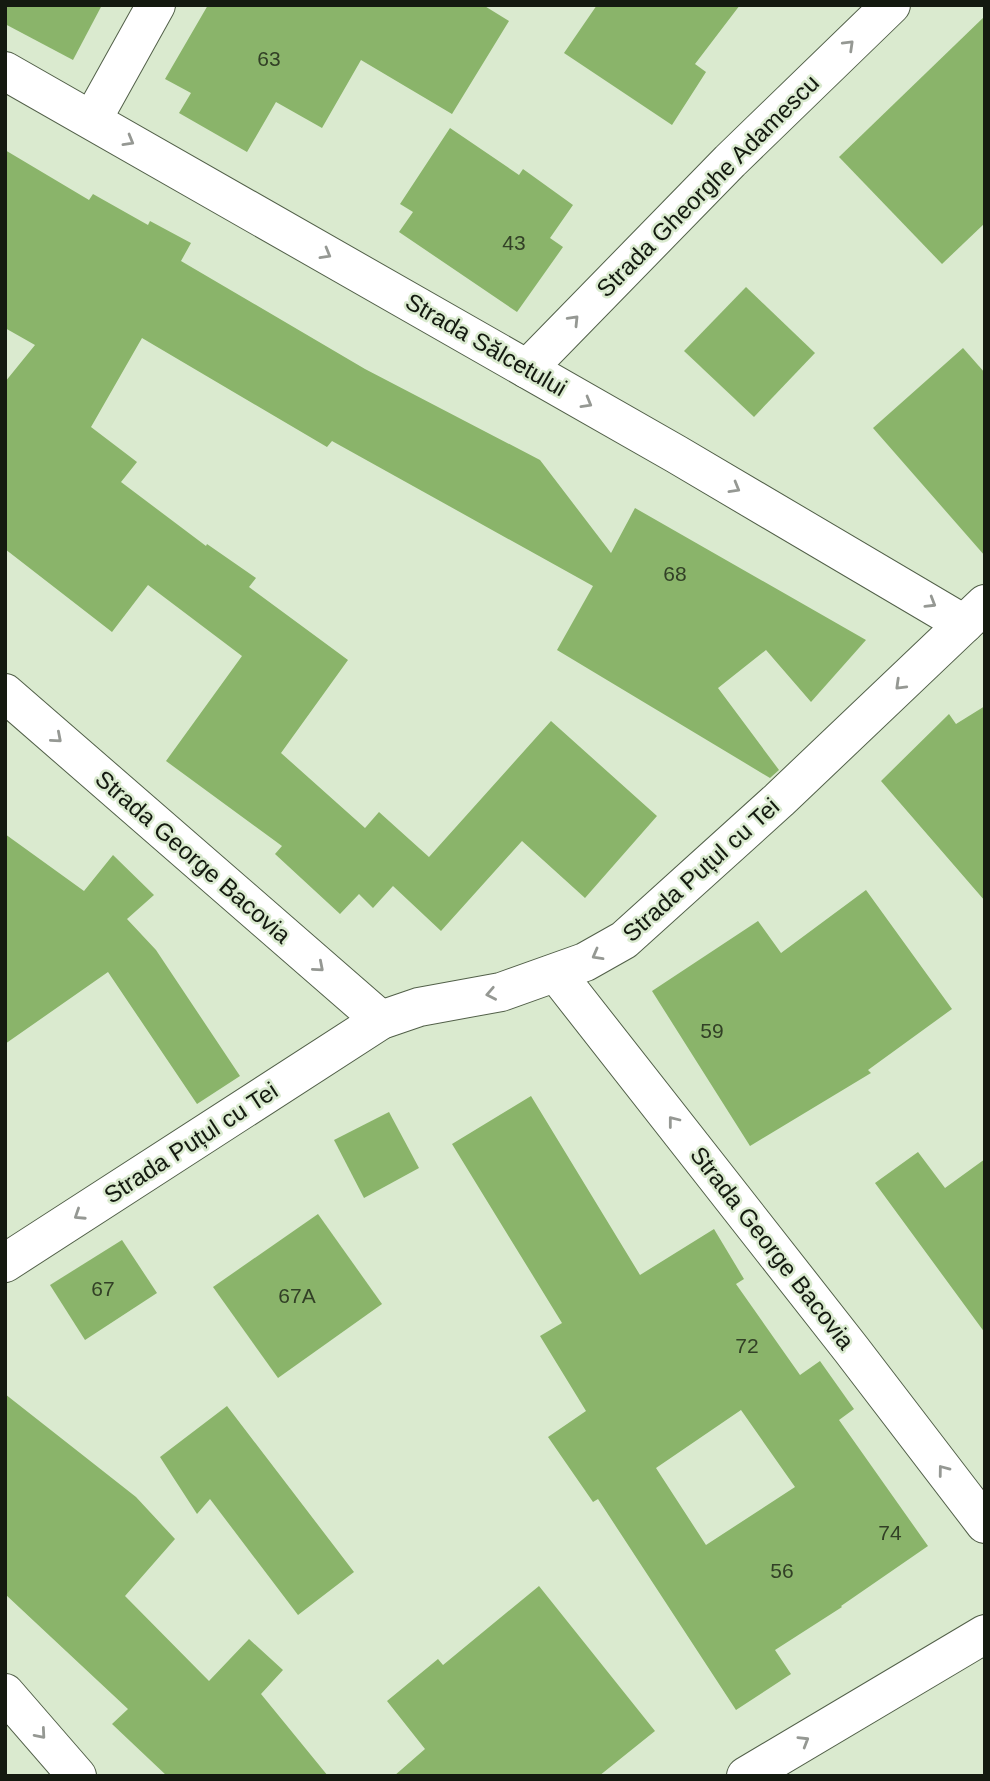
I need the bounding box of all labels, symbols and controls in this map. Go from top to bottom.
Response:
one-way arrow [841,41,854,54]
house number: 63 [257,47,281,70]
street label: Strada Gheorghe Adamescu [591,69,824,302]
one-way arrow [121,133,134,146]
house number: 43 [502,231,526,254]
one-way arrow [319,246,331,259]
street label: Strada Sălcetului [401,288,572,402]
one-way arrow [566,315,579,328]
one-way arrow [580,395,593,408]
one-way arrow [727,480,740,493]
house number: 68 [663,562,687,585]
one-way arrow [923,595,936,608]
one-way arrow [895,676,908,689]
one-way arrow [48,729,61,742]
street label: Strada George Bacovia [90,765,297,949]
street label: Strada Puțul cu Tei [617,792,784,947]
one-way arrow [592,947,605,960]
one-way arrow [311,959,324,971]
one-way arrow [485,986,497,1001]
house number: 59 [700,1019,724,1042]
street label: Strada Puțul cu Tei [99,1077,282,1209]
one-way arrow [668,1117,681,1129]
street label: Strada George Bacovia [685,1141,860,1355]
one-way arrow [74,1207,87,1220]
house number: 67 [91,1277,115,1300]
house number: 67A [278,1284,316,1307]
house number: 72 [735,1334,759,1357]
one-way arrow [939,1465,952,1478]
house number: 74 [878,1521,902,1544]
house number: 56 [770,1559,794,1582]
one-way arrow [33,1726,45,1739]
one-way arrow [797,1736,810,1749]

